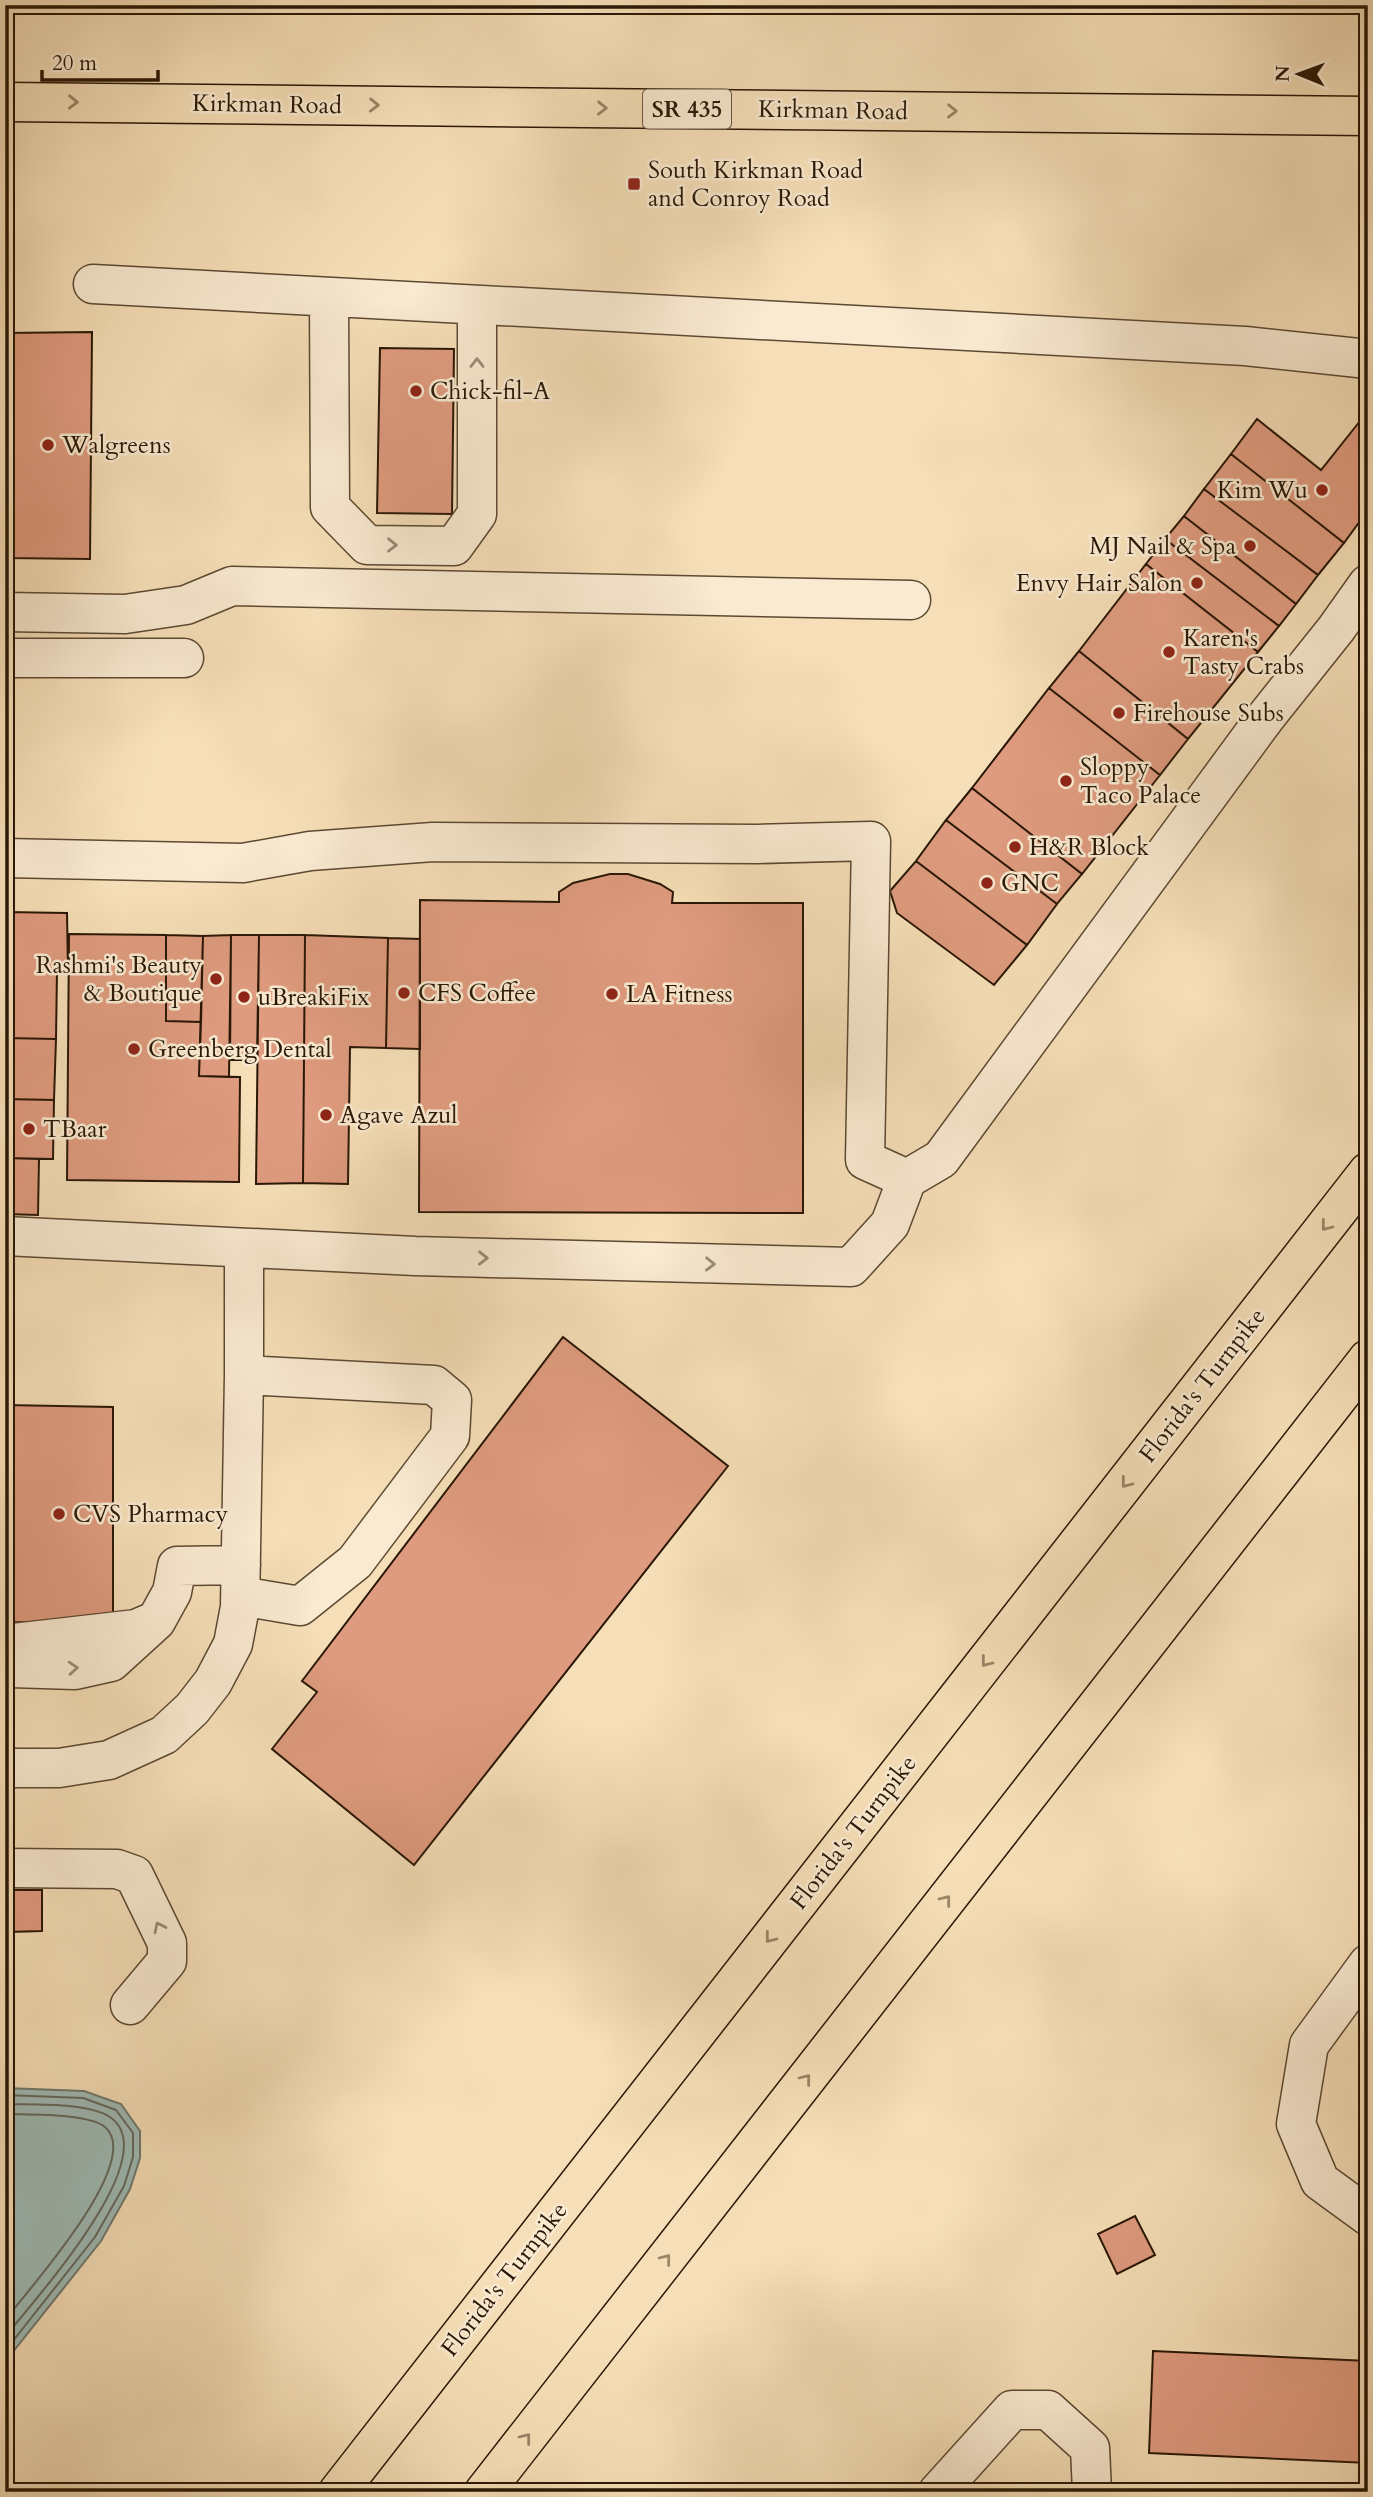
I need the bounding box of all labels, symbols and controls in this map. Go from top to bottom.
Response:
scale bar [42,38,158,82]
north arrow [1264,38,1334,108]
text: 20 m [52,49,97,78]
text: N [1270,65,1296,82]
street label: Kirkman Road [192,87,342,122]
road number: SR 435 [643,90,731,128]
street label: Kirkman Road [758,93,908,128]
one-way arrow [69,94,79,110]
one-way arrow [370,97,380,113]
one-way arrow [597,100,608,116]
one-way arrow [947,104,958,119]
place label: South Kirkman Road and Conroy Road [648,154,863,215]
marker: South Kirkman Road and Conroy Road [626,176,642,192]
one-way arrow [469,357,485,368]
place label: Chick-fil-A [430,375,551,408]
marker: Chick-fil-A [408,383,424,399]
place label: Walgreens [61,429,171,462]
marker: Walgreens [40,437,56,453]
place label: Kim Wu [1217,474,1308,507]
marker: Kim Wu [1314,482,1330,498]
place label: MJ Nail & Spa [1089,530,1237,563]
one-way arrow [387,537,398,553]
marker: MJ Nail & Spa [1242,538,1258,554]
place label: Envy Hair Salon [1016,567,1183,600]
marker: Envy Hair Salon [1189,575,1205,591]
place label: Karen's Tasty Crabs [1183,622,1304,683]
marker: Karen's Tasty Crabs [1161,644,1177,660]
place label: Firehouse Subs [1133,697,1284,730]
marker: Firehouse Subs [1111,705,1127,721]
place label: Sloppy Taco Palace [1080,751,1201,812]
marker: Sloppy Taco Palace [1058,773,1074,789]
place label: H&R Block [1029,831,1149,864]
marker: H&R Block [1007,839,1023,855]
place label: GNC [1001,867,1059,900]
marker: GNC [979,875,995,891]
place label: Rashmi's Beauty & Boutique [36,949,202,1010]
marker: Rashmi's Beauty & Boutique [208,971,224,987]
place label: CFS Coffee [418,977,536,1010]
place label: LA Fitness [626,978,733,1011]
place label: uBreakiFix [258,981,370,1014]
marker: CFS Coffee [396,985,412,1001]
marker: LA Fitness [604,986,620,1002]
marker: uBreakiFix [236,989,252,1005]
place label: Greenberg Dental [148,1033,332,1066]
marker: Greenberg Dental [126,1041,142,1057]
place label: Agave Azul [340,1099,457,1132]
marker: Agave Azul [318,1107,334,1123]
place label: TBaar [43,1113,107,1146]
marker: TBaar [21,1121,37,1137]
one-way arrow [1321,1218,1334,1231]
one-way arrow [478,1250,489,1266]
one-way arrow [705,1256,716,1271]
street label: Florida's Turnpike [1132,1301,1273,1469]
one-way arrow [1121,1475,1134,1487]
place label: CVS Pharmacy [73,1498,229,1531]
marker: CVS Pharmacy [51,1506,67,1522]
one-way arrow [981,1654,994,1667]
one-way arrow [68,1661,79,1676]
street label: Florida's Turnpike [783,1748,924,1916]
one-way arrow [938,1895,951,1908]
one-way arrow [154,1922,168,1934]
one-way arrow [766,1930,779,1943]
one-way arrow [798,2075,811,2087]
street label: Florida's Turnpike [434,2195,575,2363]
one-way arrow [658,2254,671,2266]
one-way arrow [518,2433,531,2446]

